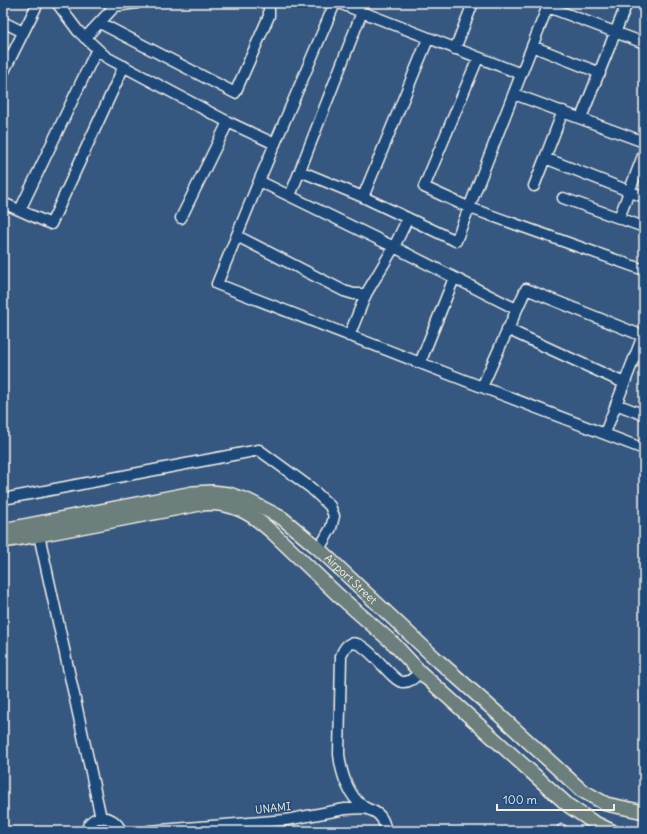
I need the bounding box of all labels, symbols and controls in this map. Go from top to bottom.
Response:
street label: Airport Street [322,551,380,607]
scale bar [497,786,614,812]
text: 100 m [503,792,537,807]
street label: UNAMI [254,799,292,817]

